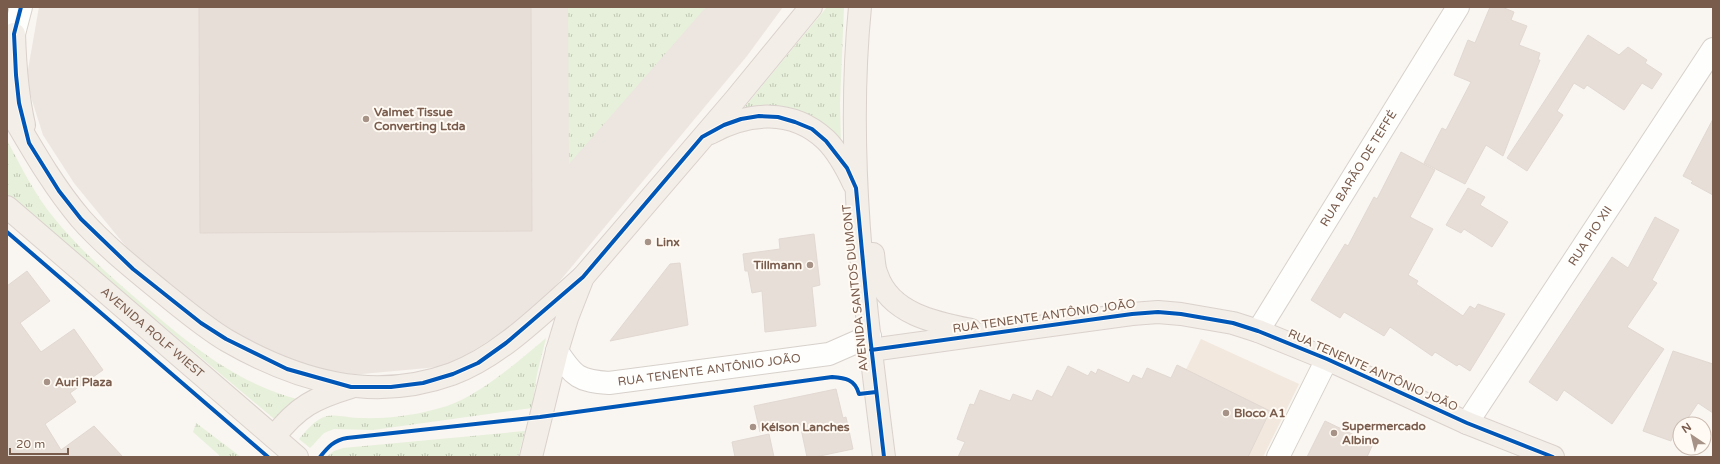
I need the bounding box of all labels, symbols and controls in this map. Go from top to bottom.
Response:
place label: Valmet Tissue Converting Ltda [374,105,466,134]
street label: RUA BARÃO DE TEFFÉ [1317,107,1400,229]
marker: Valmet Tissue Converting Ltda [361,114,371,124]
street label: AVENIDA SANTOS DUMONT [839,203,871,372]
street label: RUA PIO XII [1565,203,1615,268]
place label: Linx [656,235,680,249]
marker: Linx [643,237,653,247]
place label: Tillmann [752,258,802,272]
marker: Tillmann [805,260,815,270]
street label: AVENIDA ROLF WIEST [98,284,207,381]
street label: RUA TENENTE ANTÔNIO JOÃO [952,296,1137,336]
street label: RUA TENENTE ANTÔNIO JOÃO [1286,326,1460,414]
street label: RUA TENENTE ANTÔNIO JOÃO [617,351,802,389]
place label: Auri Plaza [55,375,112,389]
marker: Auri Plaza [42,377,52,387]
place label: Bloco A1 [1234,406,1286,420]
marker: Bloco A1 [1221,408,1231,418]
north arrow [1672,416,1712,456]
place label: Supermercado Albino [1342,419,1426,447]
place label: Kélson Lanches [761,420,850,434]
text: N [1679,420,1694,436]
marker: Kélson Lanches [748,422,758,432]
marker: Supermercado Albino [1329,428,1339,438]
scale bar [10,430,68,456]
text: 20 m [16,437,45,451]

